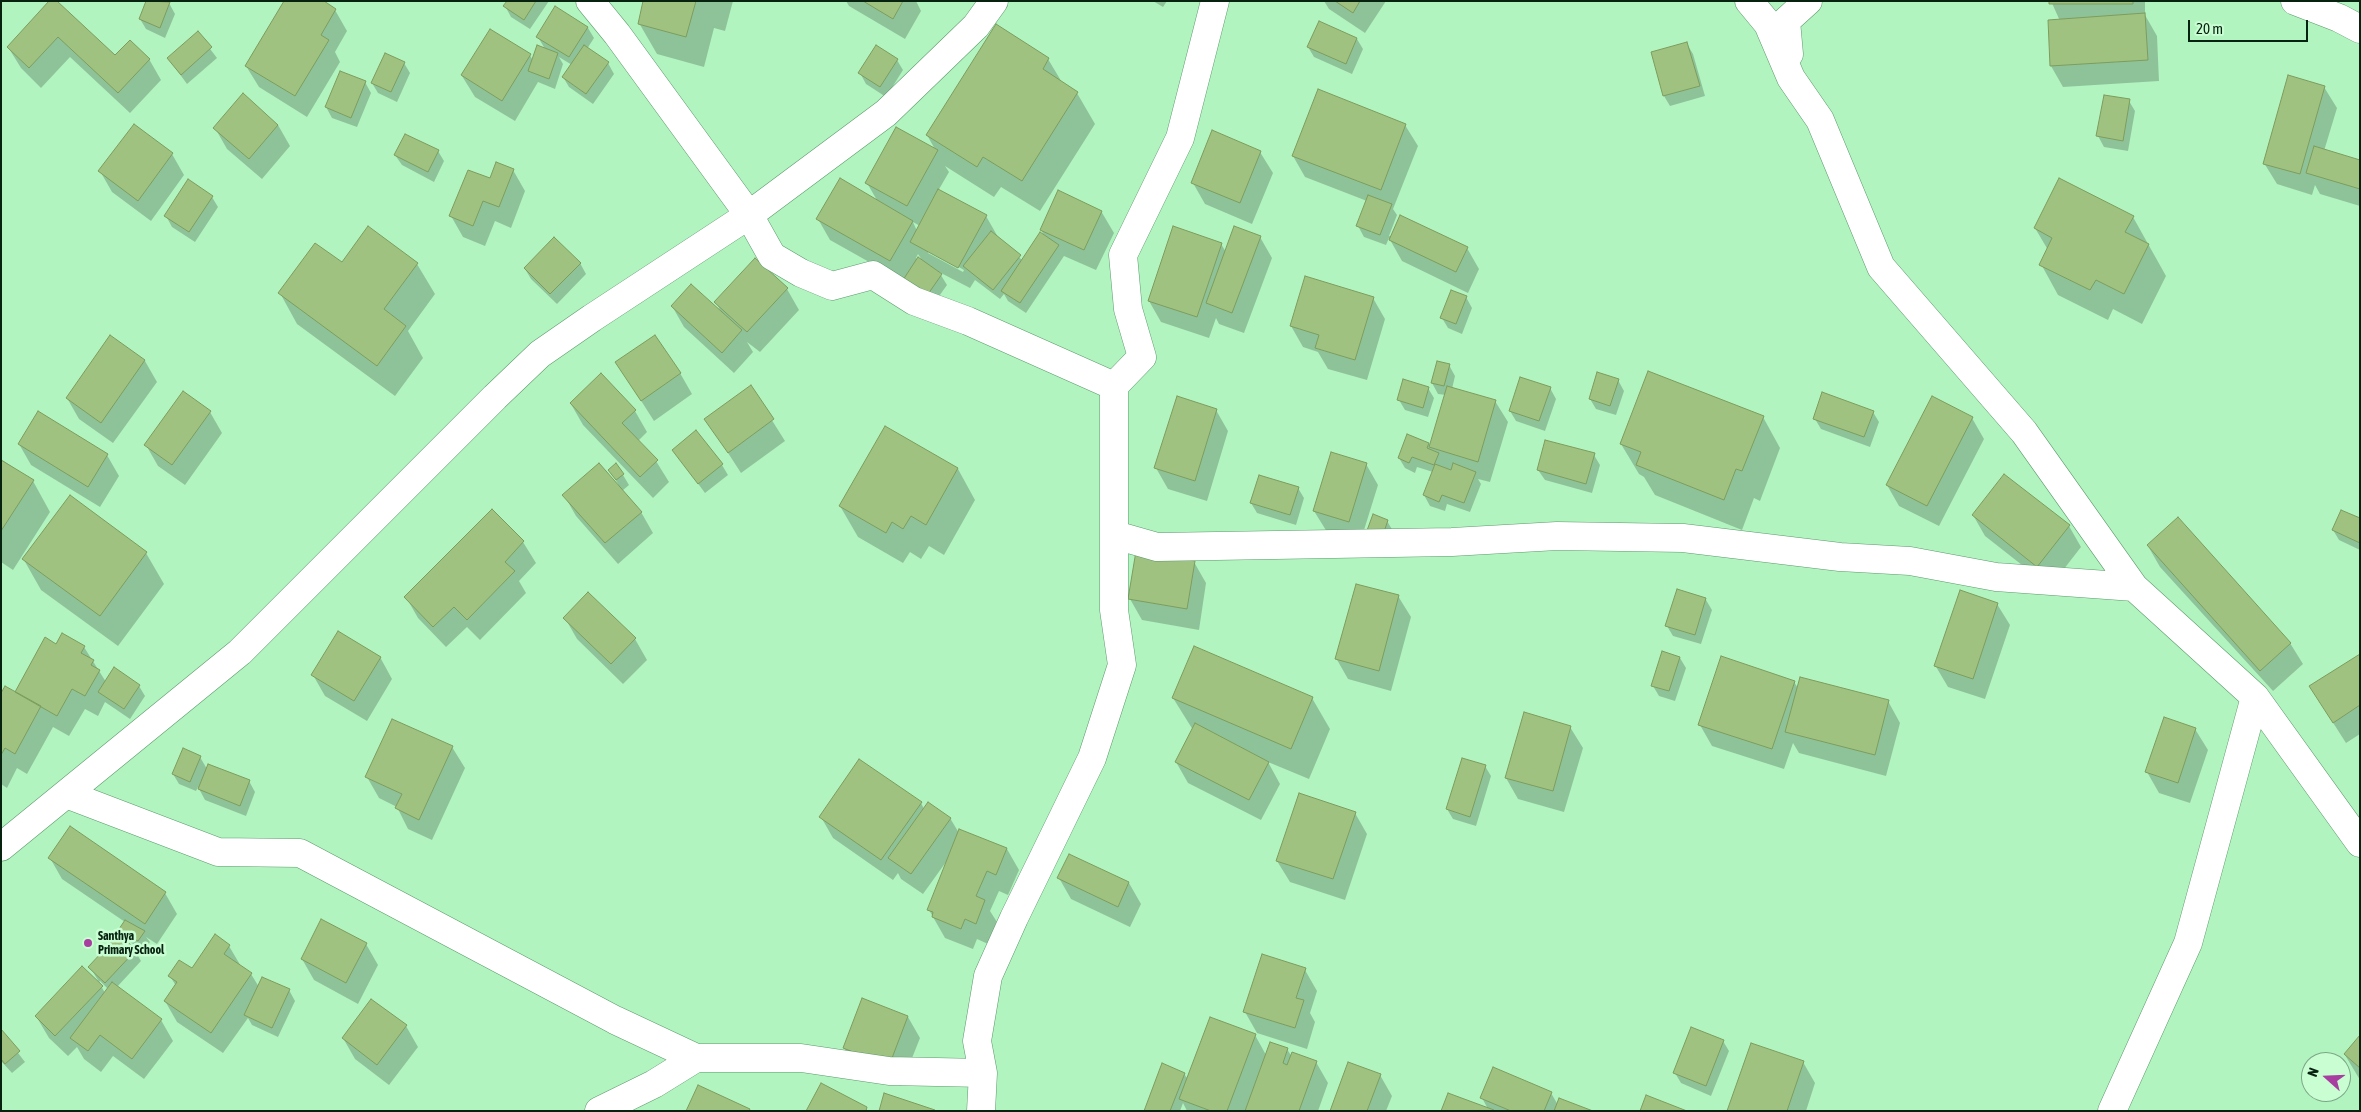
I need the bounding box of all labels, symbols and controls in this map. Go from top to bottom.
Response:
scale bar [2191,10,2311,42]
text: 20 m [2196,20,2223,37]
place label: Santhya Primary School [98,929,164,957]
marker: Santhya Primary School [82,937,94,949]
north arrow [2301,1052,2351,1102]
text: N [2304,1066,2322,1079]

